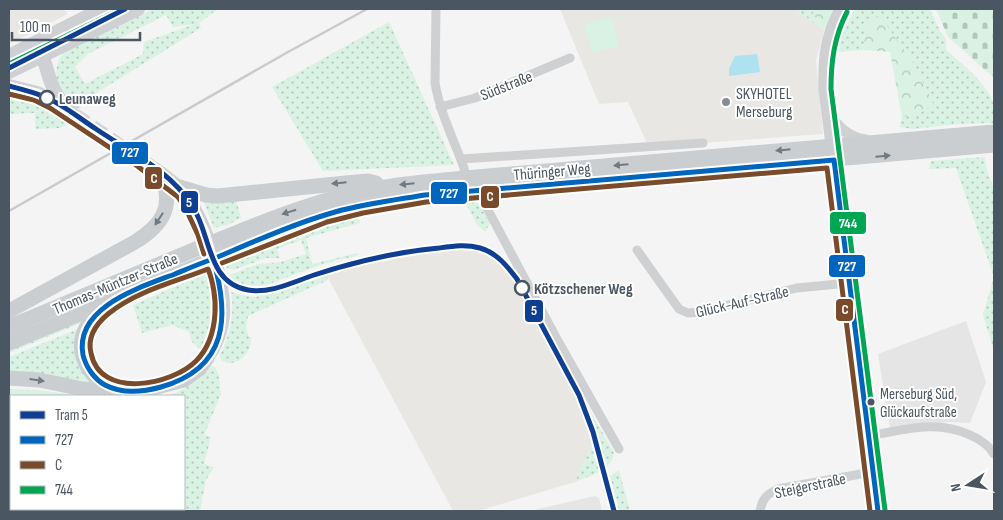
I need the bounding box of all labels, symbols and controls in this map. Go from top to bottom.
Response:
scale bar [12,10,140,42]
text: 100 m [20,18,51,37]
street label: Südstraße [478,67,535,105]
place label: SKYHOTEL Merseburg [736,85,792,122]
marker: Leunaweg [39,90,55,106]
place label: Leunaweg [59,90,116,109]
marker: SKYHOTEL Merseburg [720,96,732,108]
line badge: 727 [111,141,149,165]
text: 727 [121,144,140,161]
one-way arrow [775,146,791,154]
one-way arrow [875,152,891,160]
street label: Thüringer Weg [513,160,591,185]
one-way arrow [613,161,629,169]
line badge: C [144,166,163,190]
text: C [150,170,158,187]
one-way arrow [330,180,346,188]
one-way arrow [399,180,415,188]
line badge: 727 [430,181,468,205]
text: 727 [440,185,459,202]
line badge: C [480,185,500,209]
text: C [486,188,494,205]
line badge: 5 [180,190,199,214]
text: 5 [186,194,192,211]
one-way arrow [281,209,296,217]
line badge: 744 [829,211,867,235]
one-way arrow [155,213,164,226]
text: 744 [839,215,858,232]
street label: Thomas-Müntzer-Straße [50,250,181,319]
line badge: 727 [828,254,866,278]
text: 727 [838,258,857,275]
marker: Kötzschener Weg [514,280,530,296]
place label: Kötzschener Weg [534,280,633,299]
street label: Glück-Auf-Straße [694,283,791,322]
line badge: C [835,298,854,322]
line badge: 5 [524,299,544,323]
text: C [841,301,849,318]
text: 5 [531,302,537,319]
one-way arrow [30,376,46,384]
place label: Merseburg Süd, Glückaufstraße [880,385,957,422]
legend [10,395,185,510]
marker: Merseburg Süd, Glückaufstraße [866,397,876,407]
text: Tram 5 [55,406,88,425]
text: 727 [55,431,73,450]
text: C [55,456,62,475]
north arrow [943,460,993,510]
street label: Steigerstraße [773,470,848,503]
text: 744 [55,481,73,500]
text: N [947,482,965,493]

